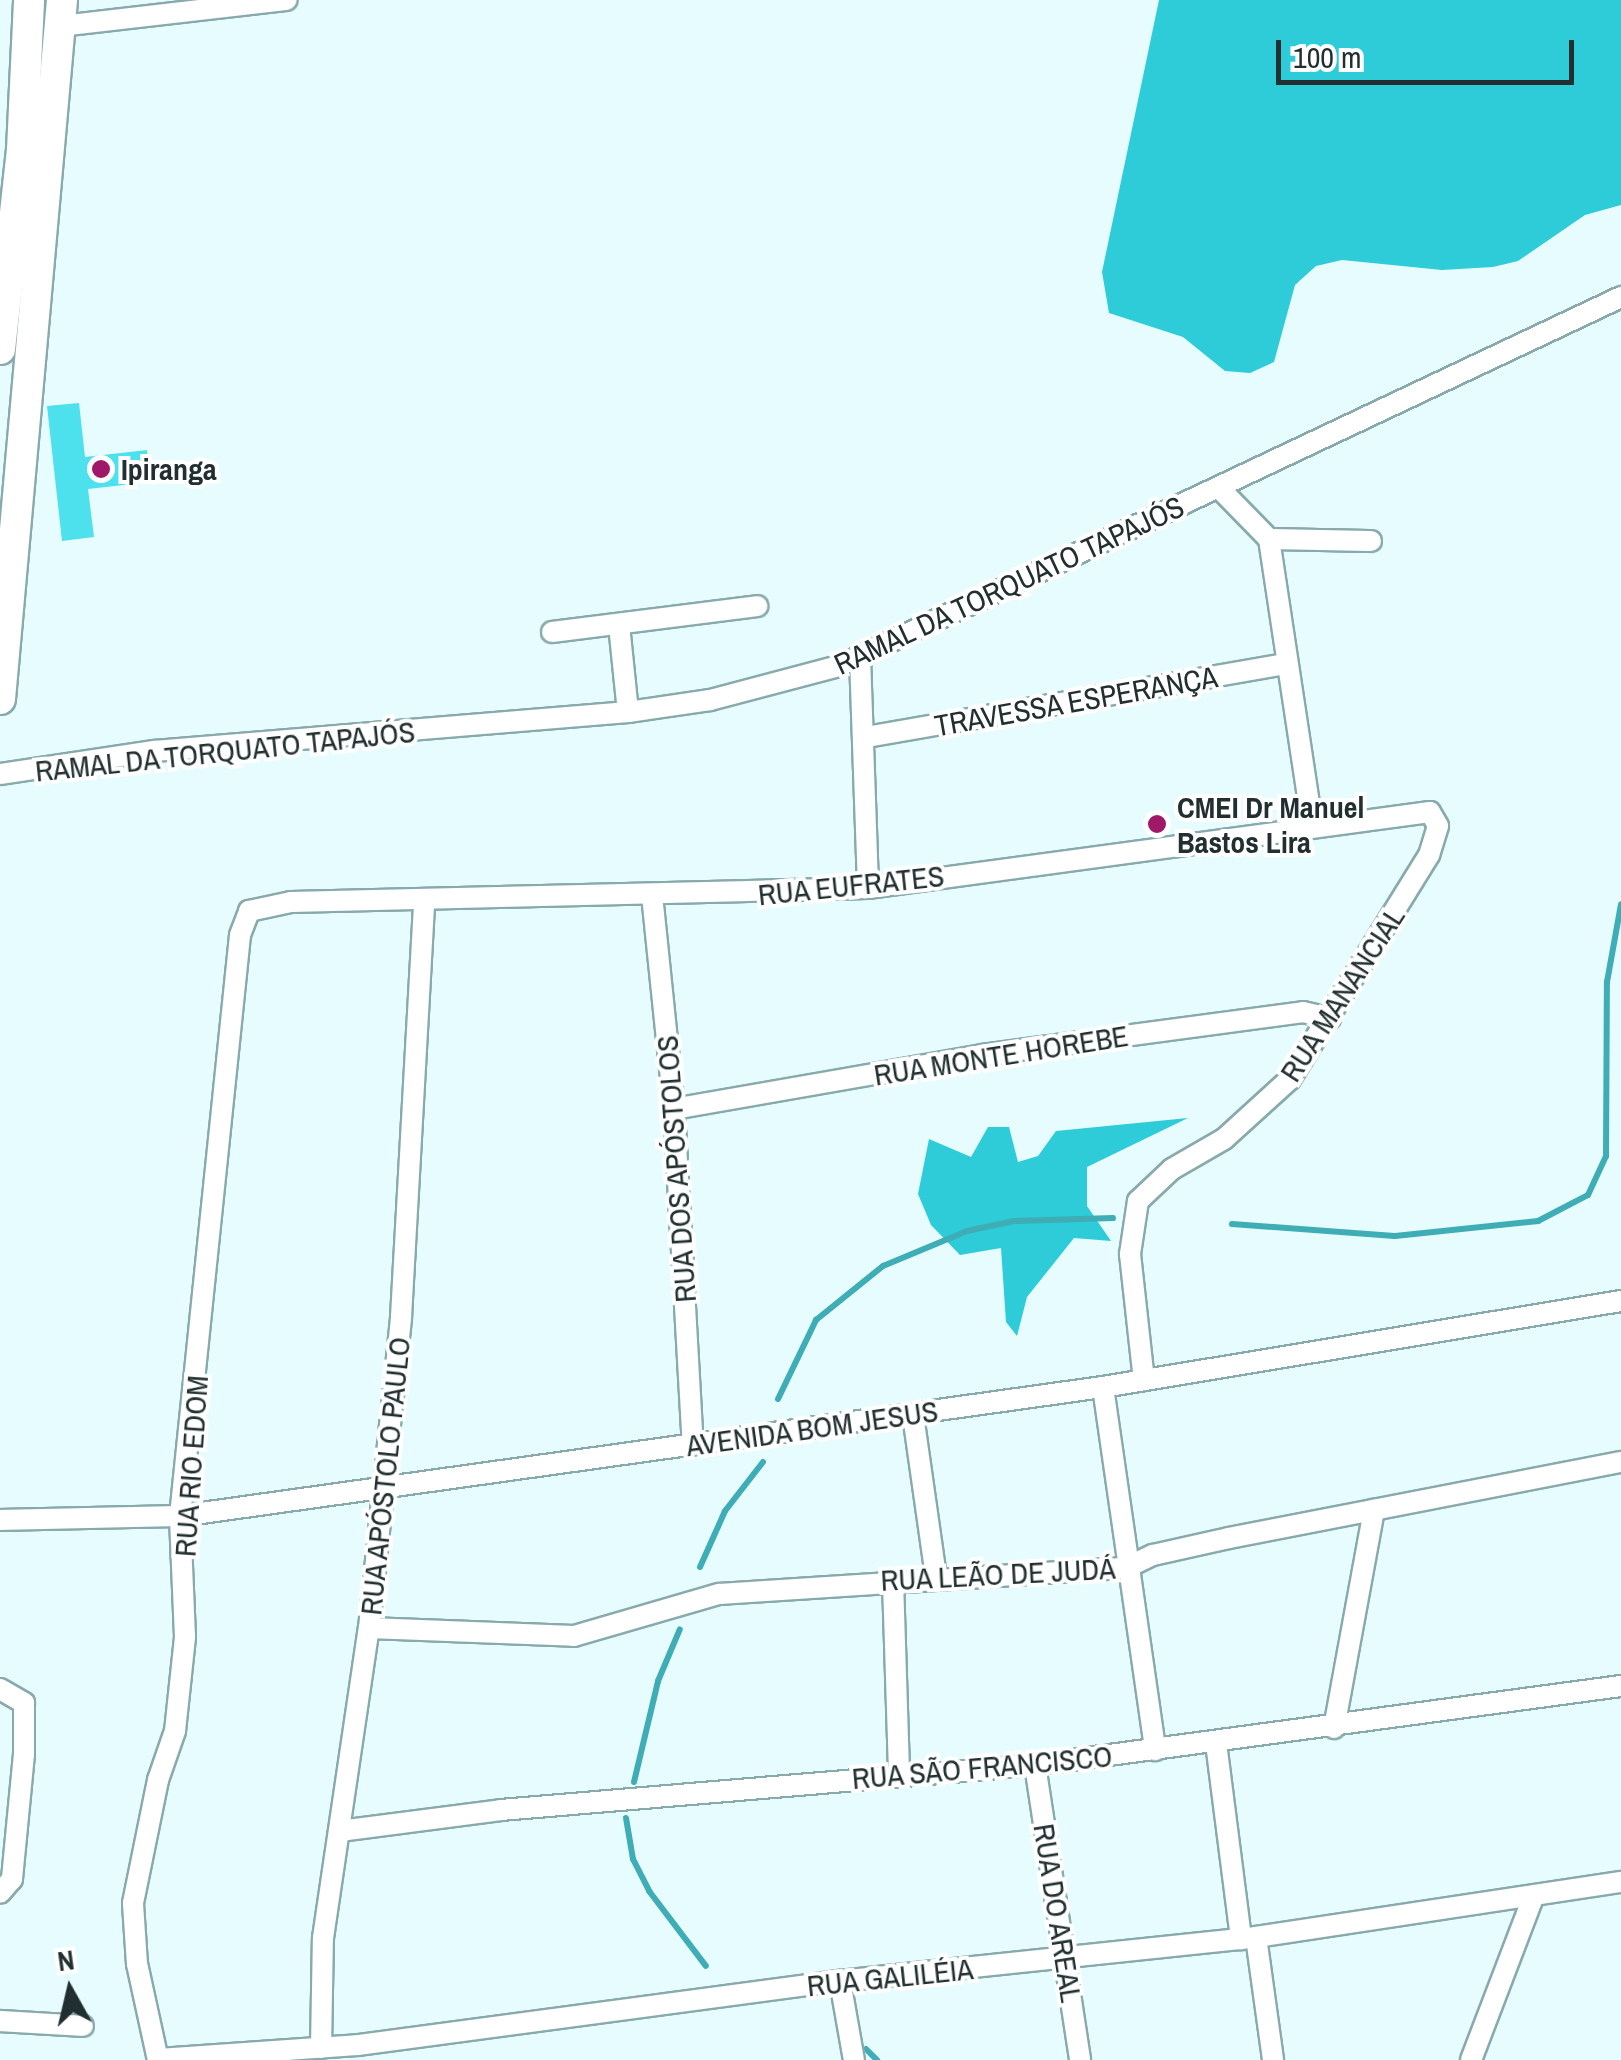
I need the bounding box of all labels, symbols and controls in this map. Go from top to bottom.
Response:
scale bar [1281,20,1578,82]
text: 100 m [1293,37,1361,77]
place label: Ipiranga [121,451,217,487]
marker: Ipiranga [90,458,112,480]
street label: RAMAL DA TORQUATO TAPAJÓS [827,487,1191,683]
street label: TRAVESSA ESPERANÇA [931,658,1221,744]
street label: RAMAL DA TORQUATO TAPAJÓS [32,713,418,789]
place label: CMEI Dr Manuel Bastos Lira [1177,789,1364,860]
marker: CMEI Dr Manuel Bastos Lira [1146,813,1168,835]
street label: RUA EUFRATES [756,857,946,913]
street label: RUA MANANCIAL [1272,899,1412,1089]
street label: RUA MONTE HOREBE [871,1017,1131,1093]
street label: RUA DOS APÓSTOLOS [649,1033,703,1305]
street label: RUA APÓSTOLO PAULO [352,1334,418,1618]
street label: RUA RIO EDOM [167,1373,215,1559]
street label: AVENIDA BOM JESUS [683,1392,941,1464]
street label: RUA LEÃO DE JUDÁ [879,1550,1117,1598]
street label: RUA SÃO FRANCISCO [850,1738,1114,1796]
street label: RUA DO AREAL [1026,1820,1090,2006]
north arrow [20,1940,120,2040]
text: N [55,1940,77,1980]
street label: RUA GALILÉIA [804,1950,976,2004]

